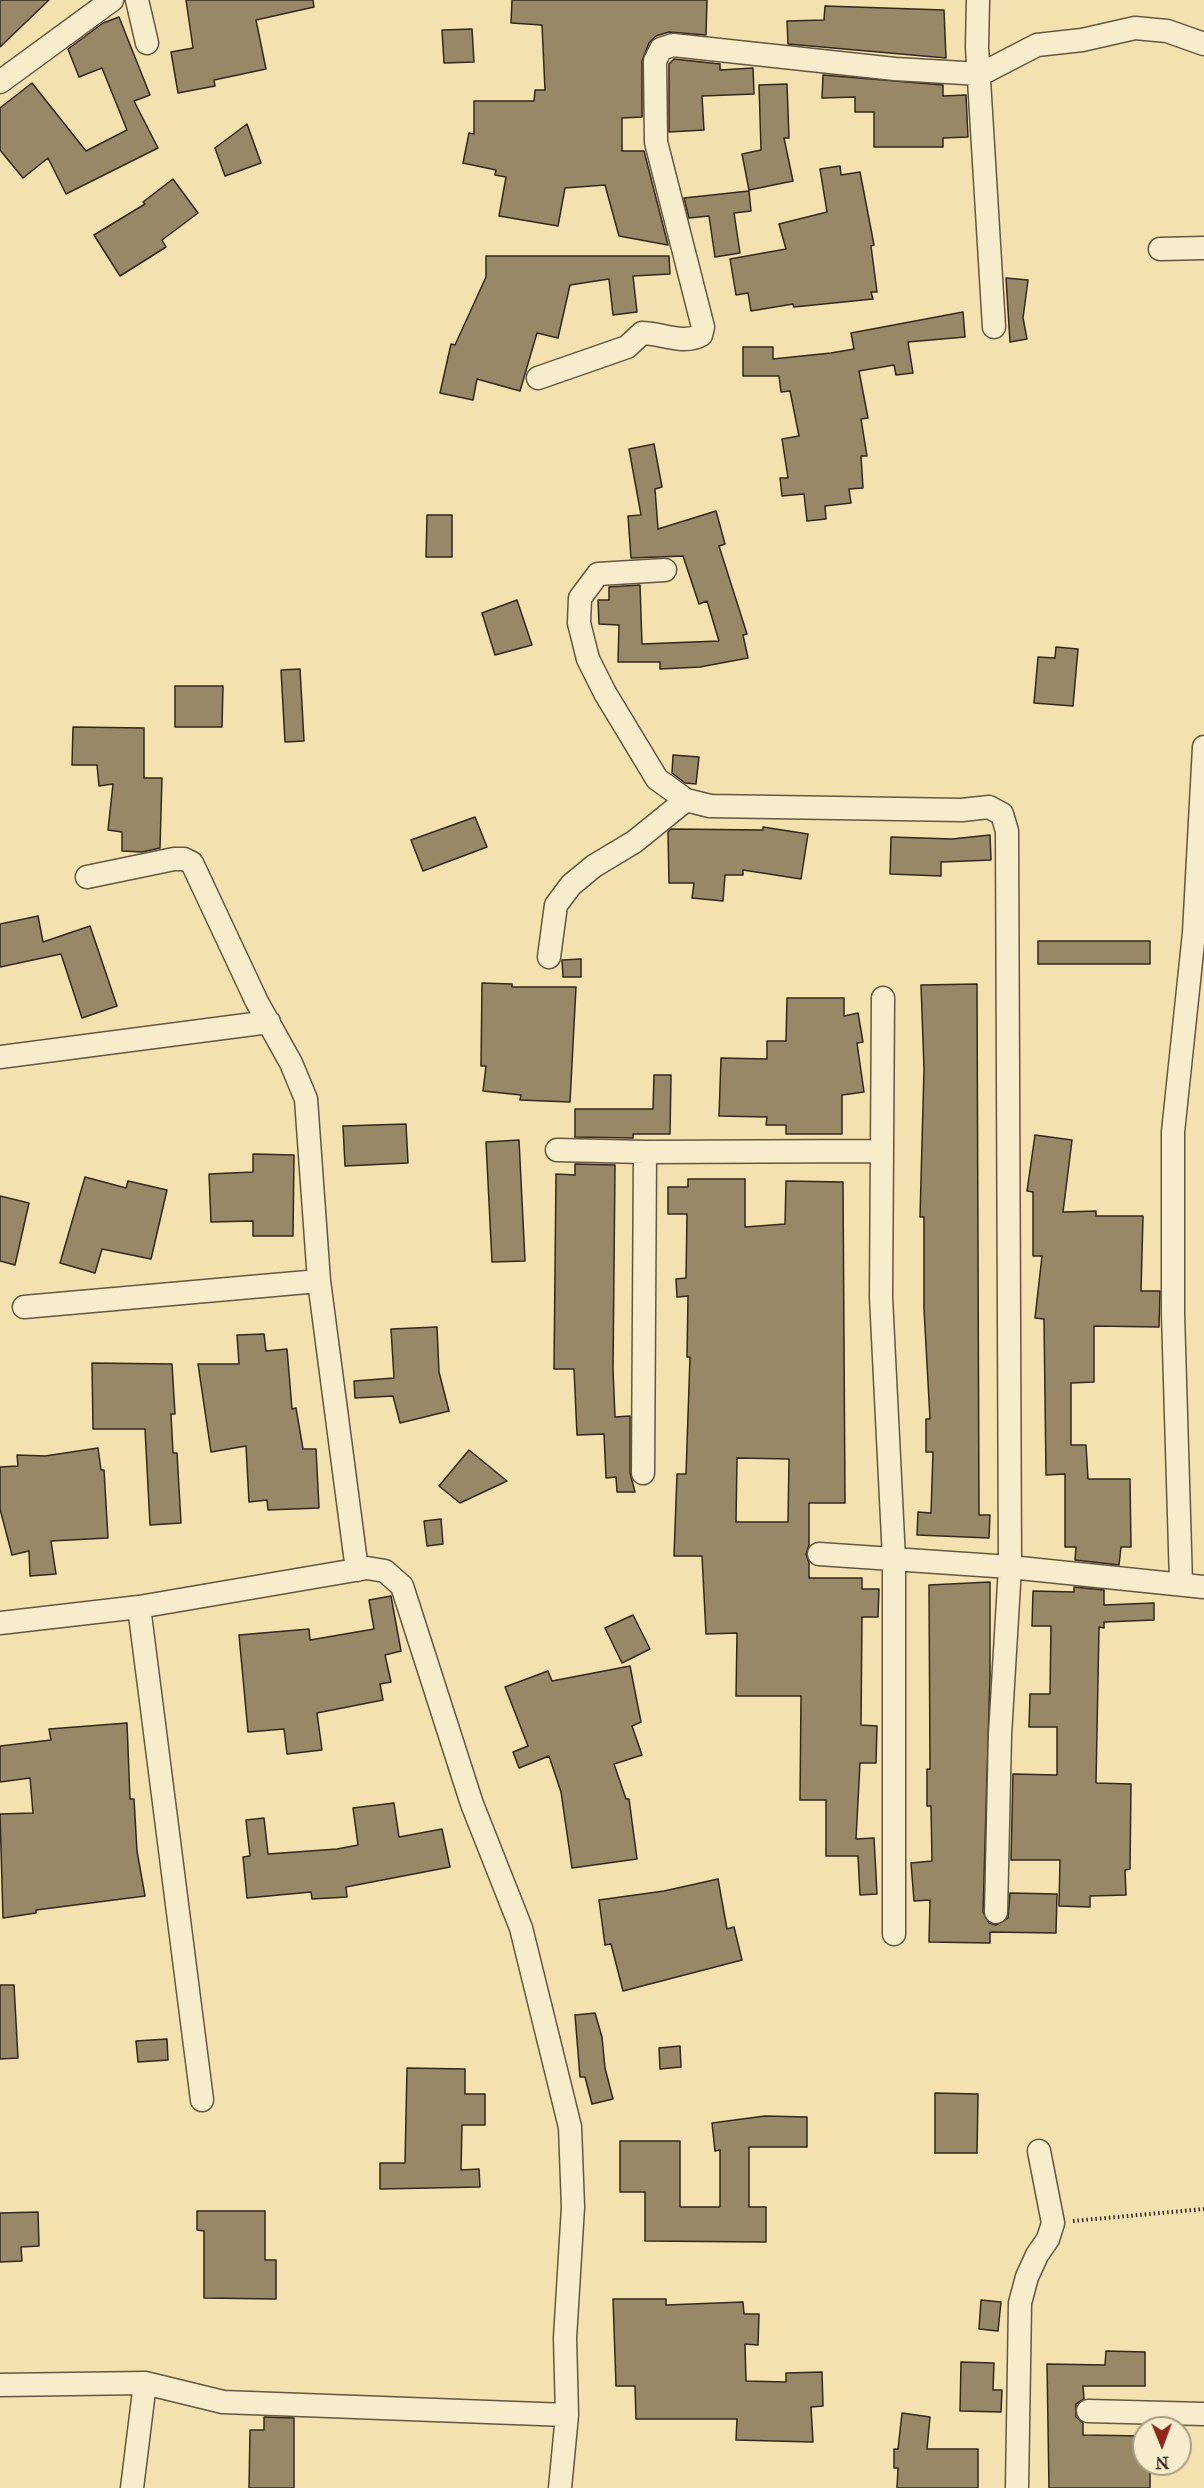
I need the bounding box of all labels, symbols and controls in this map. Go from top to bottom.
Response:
north arrow [1132,2416,1192,2476]
text: N [1155,2453,1169,2472]

